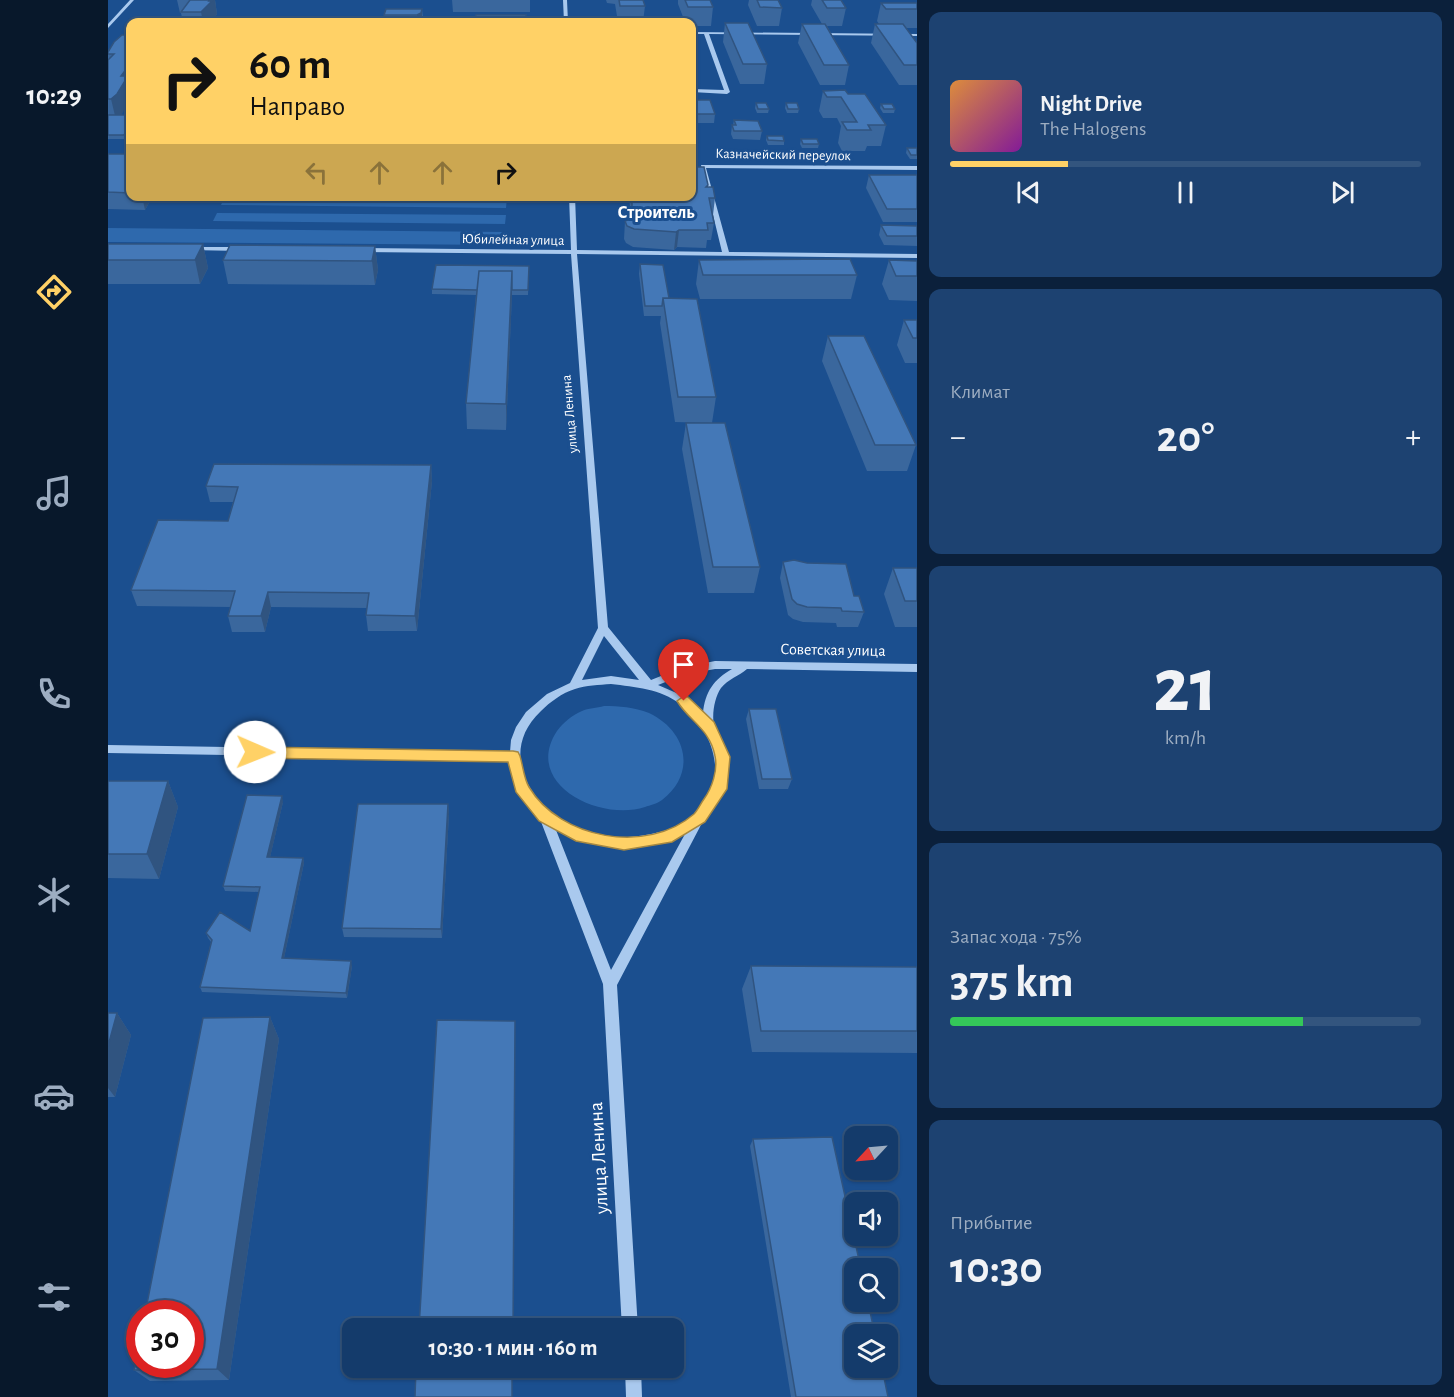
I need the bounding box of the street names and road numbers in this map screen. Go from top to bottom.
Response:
street label: Казначейский переулок [715,147,851,163]
street label: Юбилейная улица [462,232,565,248]
street label: улица Ленина [560,374,580,455]
street label: Советская улица [780,641,886,660]
street label: улица Ленина [586,1101,612,1216]

